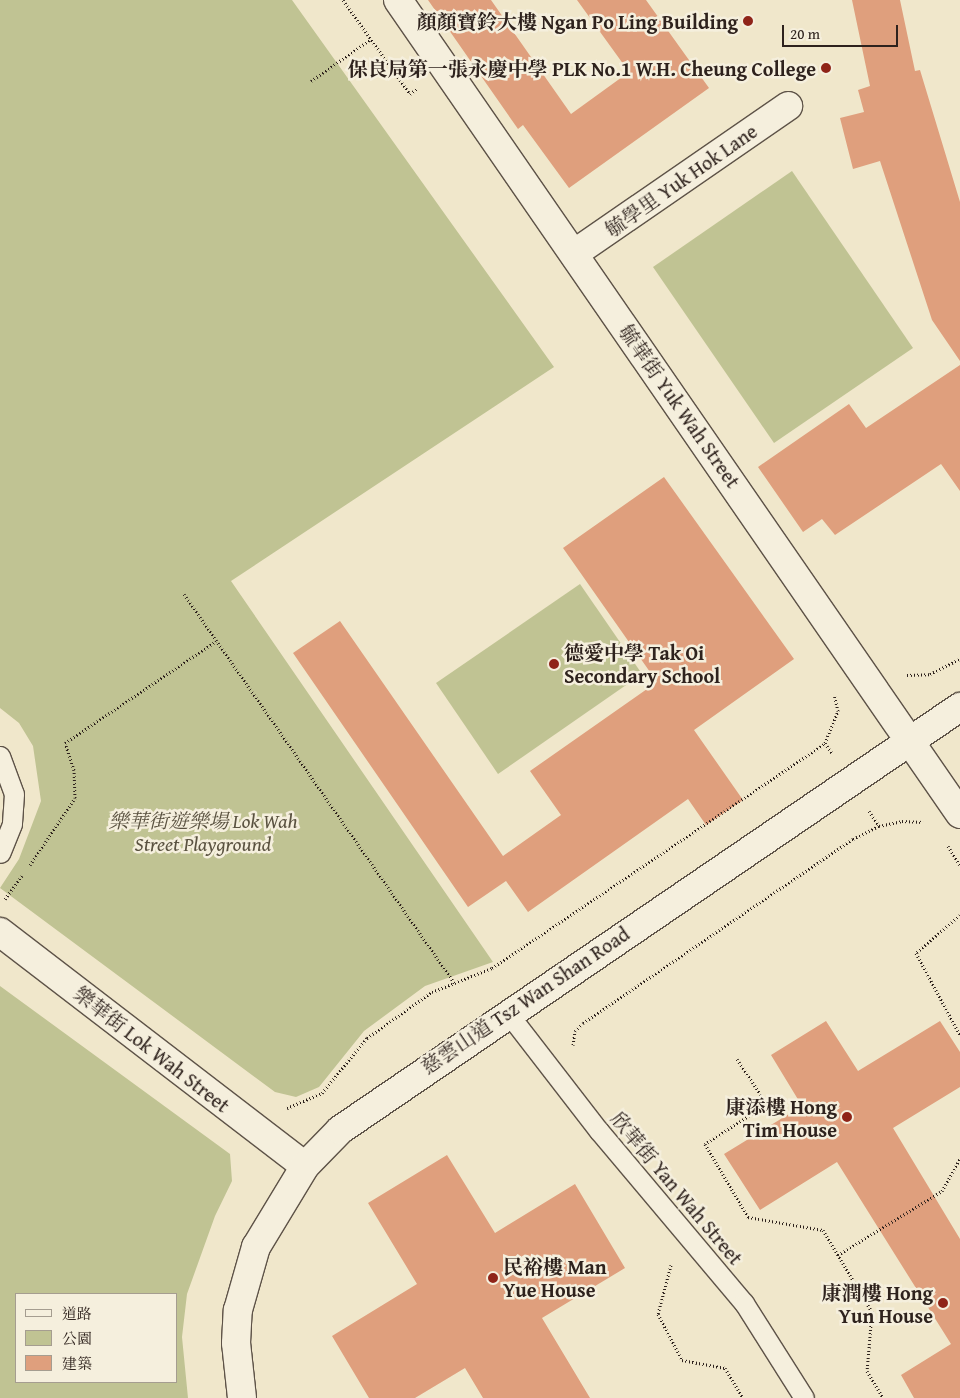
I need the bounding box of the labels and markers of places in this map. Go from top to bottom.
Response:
place label: 顏顏寶鈴大樓 Ngan Po Ling Building [417,9,738,33]
marker: 顏顏寶鈴大樓 Ngan Po Ling Building [742,15,754,27]
place label: 保良局第一張永慶中學 PLK No.1 W.H. Cheung College [348,56,816,80]
marker: 保良局第一張永慶中學 PLK No.1 W.H. Cheung College [820,62,832,74]
place label: 德愛中學 Tak Oi Secondary School [564,640,720,687]
marker: 德愛中學 Tak Oi Secondary School [548,658,560,670]
place label: 康添樓 Hong Tim House [726,1094,837,1141]
marker: 康添樓 Hong Tim House [841,1111,853,1123]
place label: 民裕樓 Man Yue House [503,1254,607,1301]
marker: 民裕樓 Man Yue House [487,1272,499,1284]
place label: 康潤樓 Hong Yun House [822,1280,933,1327]
marker: 康潤樓 Hong Yun House [937,1297,949,1309]

